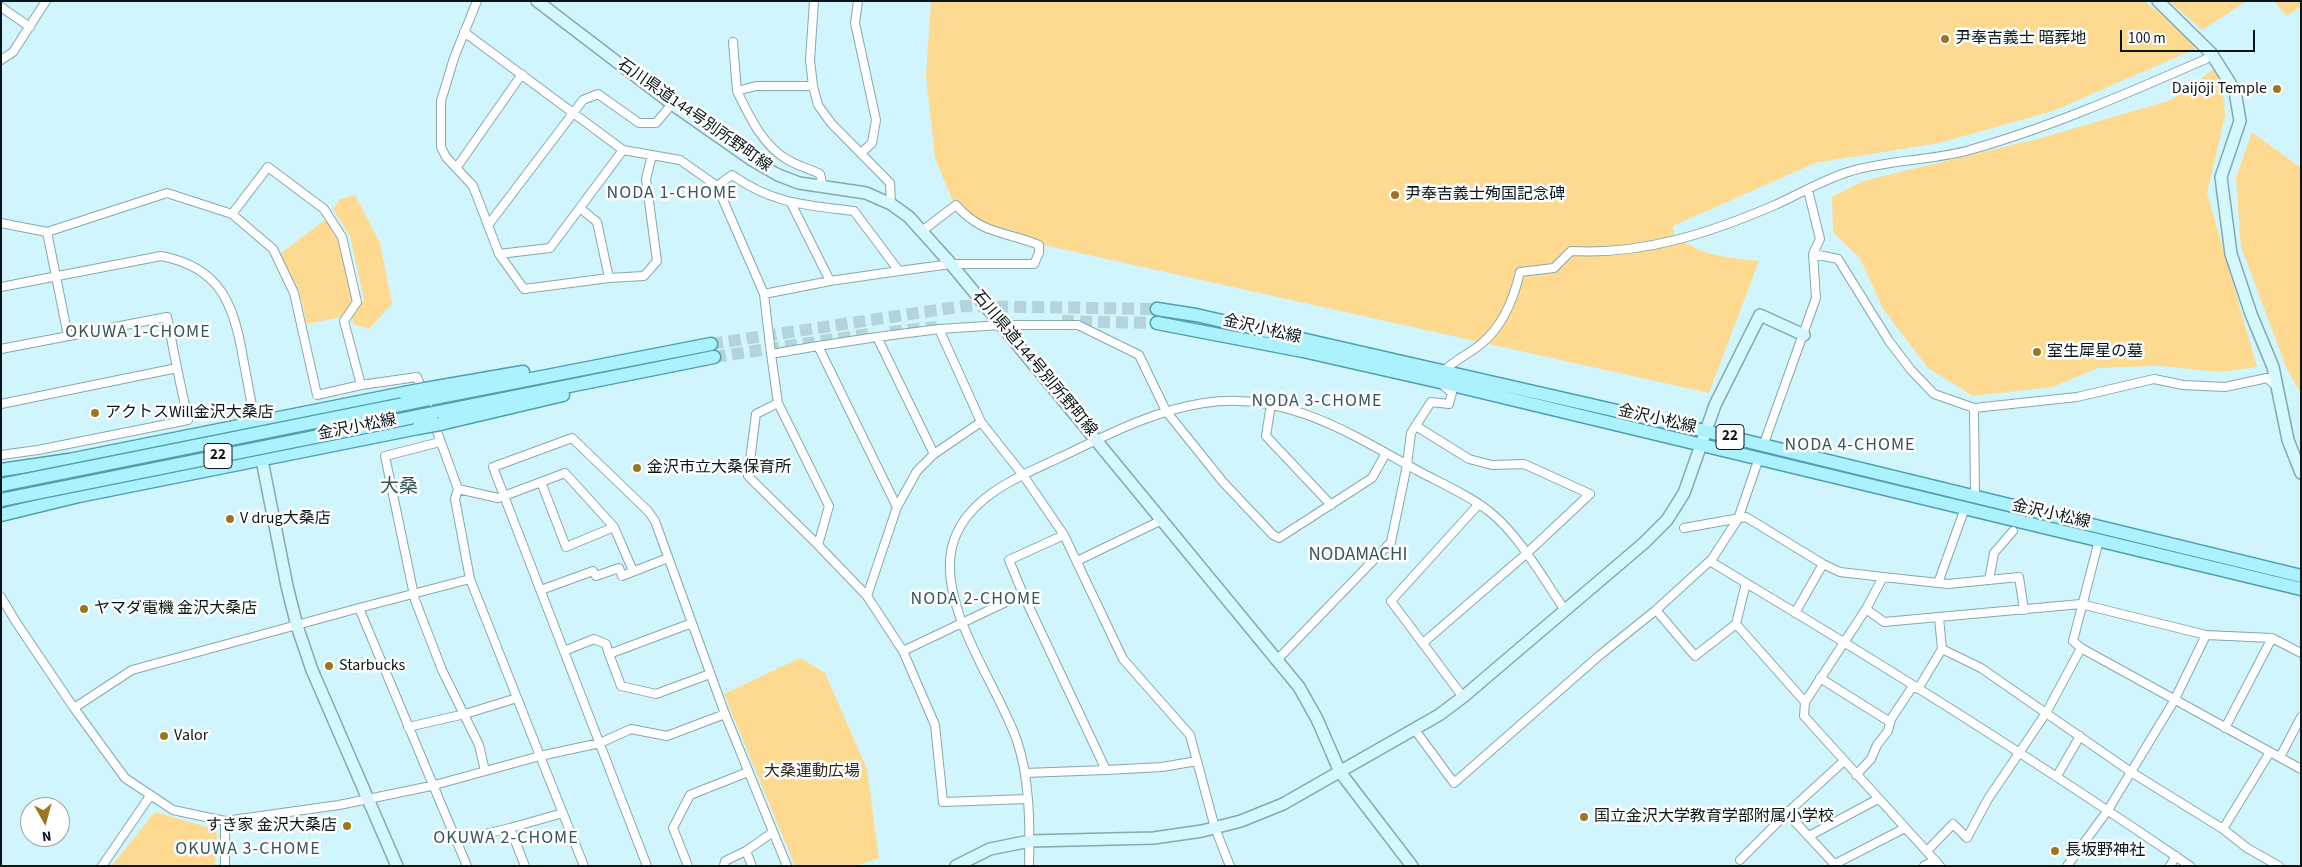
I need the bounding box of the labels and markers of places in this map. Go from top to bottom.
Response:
place label: 尹奉吉義士 暗葬地 [1955,29,2086,49]
marker: 尹奉吉義士 暗葬地 [1939,33,1951,45]
place label: Daijōji Temple [2172,79,2267,99]
marker: Daijōji Temple [2271,83,2283,95]
place label: 尹奉吉義士殉国記念碑 [1405,185,1565,205]
marker: 尹奉吉義士殉国記念碑 [1389,189,1401,201]
place label: 室生犀星の墓 [2047,342,2143,362]
marker: 室生犀星の墓 [2031,346,2043,358]
place label: アクトスWill金沢大桑店 [105,403,274,423]
marker: アクトスWill金沢大桑店 [89,407,101,419]
place label: 金沢市立大桑保育所 [647,458,791,478]
marker: 金沢市立大桑保育所 [631,462,643,474]
place label: V drug大桑店 [240,509,331,529]
marker: V drug大桑店 [224,513,236,525]
place label: ヤマダ電機 金沢大桑店 [94,599,257,619]
marker: ヤマダ電機 金沢大桑店 [78,603,90,615]
place label: Starbucks [339,656,405,676]
marker: Starbucks [323,660,335,672]
place label: Valor [174,726,208,746]
marker: Valor [158,730,170,742]
place label: 国立金沢大学教育学部附属小学校 [1594,807,1834,827]
marker: 国立金沢大学教育学部附属小学校 [1578,811,1590,823]
place label: すき家 金沢大桑店 [206,816,337,836]
marker: すき家 金沢大桑店 [341,820,353,832]
place label: 長坂野神社 [2065,841,2145,861]
marker: 長坂野神社 [2049,845,2061,857]

